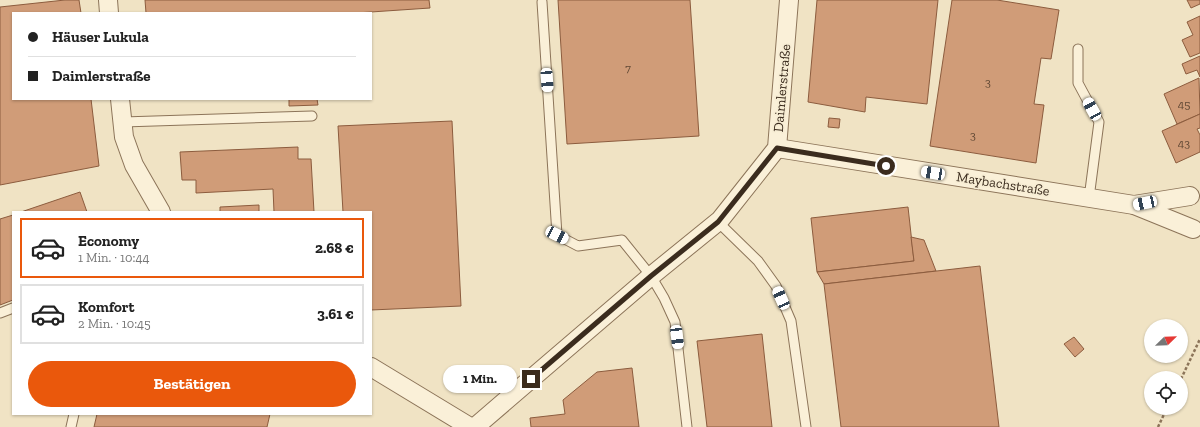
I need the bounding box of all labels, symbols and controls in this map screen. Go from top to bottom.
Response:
text: Häuser Lukula [52,28,149,46]
street label: Daimlerstraße [770,43,794,133]
house number: 7 [625,61,631,75]
text: Daimlerstraße [52,67,150,85]
car [540,68,554,92]
house number: 3 [985,75,991,89]
car [1081,96,1103,122]
house number: 45 [1178,97,1190,111]
house number: 3 [970,128,976,142]
house number: 43 [1178,136,1190,150]
route start [877,157,895,175]
car [920,165,946,181]
street label: Maybachstraße [955,168,1051,200]
car [1132,195,1158,211]
car [544,224,570,246]
icon: car [30,230,66,266]
text: Economy [78,232,139,250]
text: 2.68 € [315,239,354,257]
text: 1 Min. · 10:44 [78,250,149,265]
car [771,285,791,311]
icon: car [30,296,66,332]
text: Komfort [78,298,134,316]
text: 3.61 € [317,305,354,323]
text: 2 Min. · 10:45 [78,316,151,331]
north arrow [1144,319,1188,363]
map controls [1144,319,1188,415]
car [670,324,684,350]
button: Bestätigen [28,361,356,407]
callout: 1 Min. [443,365,517,393]
route end [522,370,540,388]
text: 1 Min. [463,371,497,386]
button: locate [1144,371,1188,415]

